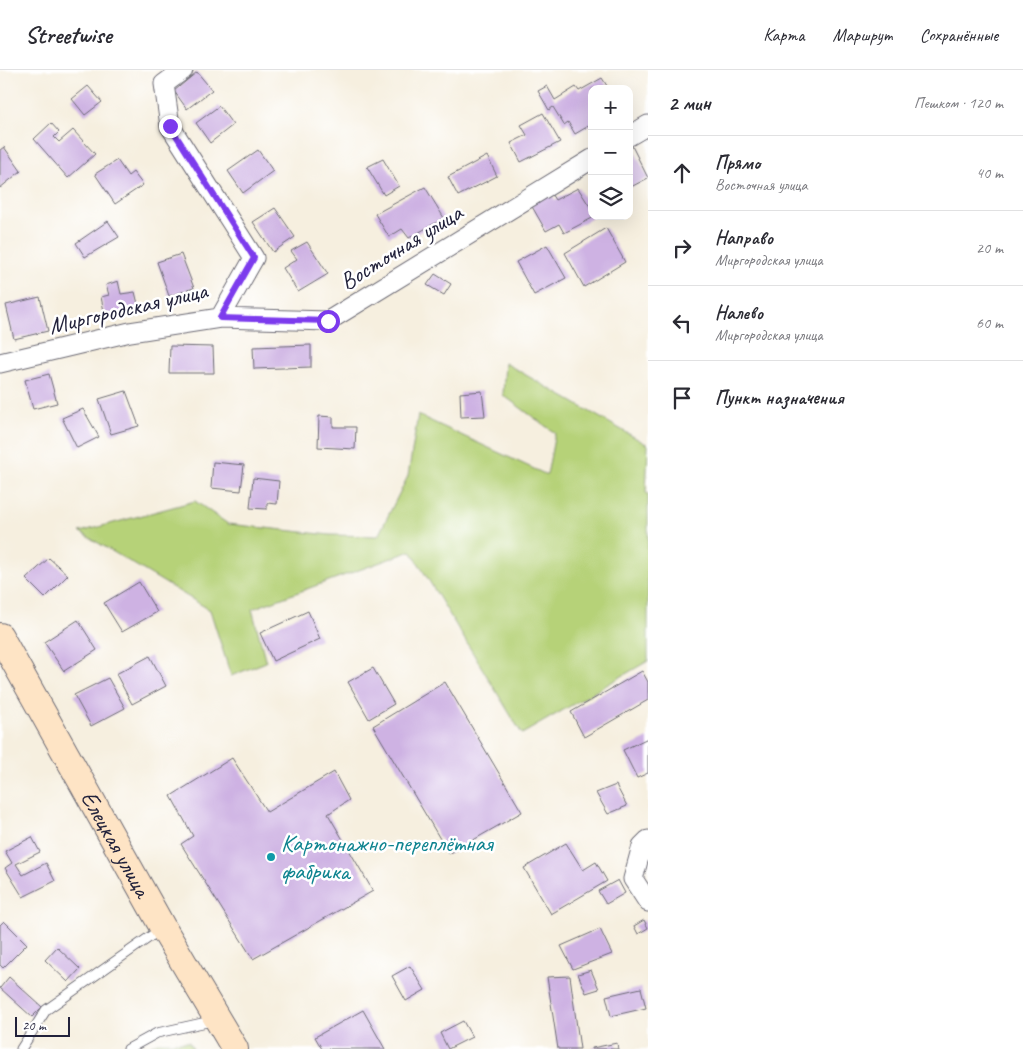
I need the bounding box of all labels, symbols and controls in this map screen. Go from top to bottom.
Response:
text: Streetwise [25,20,111,50]
text: Карта [763,24,804,46]
text: Маршрут [832,24,892,46]
text: Сохранённые [920,24,998,46]
map controls [588,85,633,220]
button: + [588,85,633,130]
text: 2 мин [668,90,711,116]
text: Пешком · 120 m [914,93,1003,113]
route end [159,115,182,138]
button: − [588,130,633,175]
text: Прямо [715,151,760,175]
icon: ahead [668,159,696,187]
text: 40 m [976,163,1003,183]
button: layers [588,175,633,220]
text: Восточная улица [715,175,808,195]
street label: Восточная улица [334,197,469,297]
text: Направо [715,226,773,250]
icon: right [668,234,696,262]
text: 20 m [976,238,1003,258]
text: Миргородская улица [715,250,823,270]
street label: Миргородская улица [46,275,211,341]
text: Налево [715,301,763,325]
icon: left [668,309,696,337]
route start [317,310,340,333]
text: 60 m [976,313,1003,333]
text: Миргородская улица [715,325,823,345]
icon: arrive [668,384,696,412]
text: Пункт назначения [715,386,844,410]
street label: Елецкая улица [74,785,159,904]
place label: Картонажно-переплётная фабрика [281,828,494,886]
marker: Картонажно-переплётная фабрика [265,851,277,863]
scale bar [15,1014,70,1037]
text: 20 m [22,1017,46,1034]

